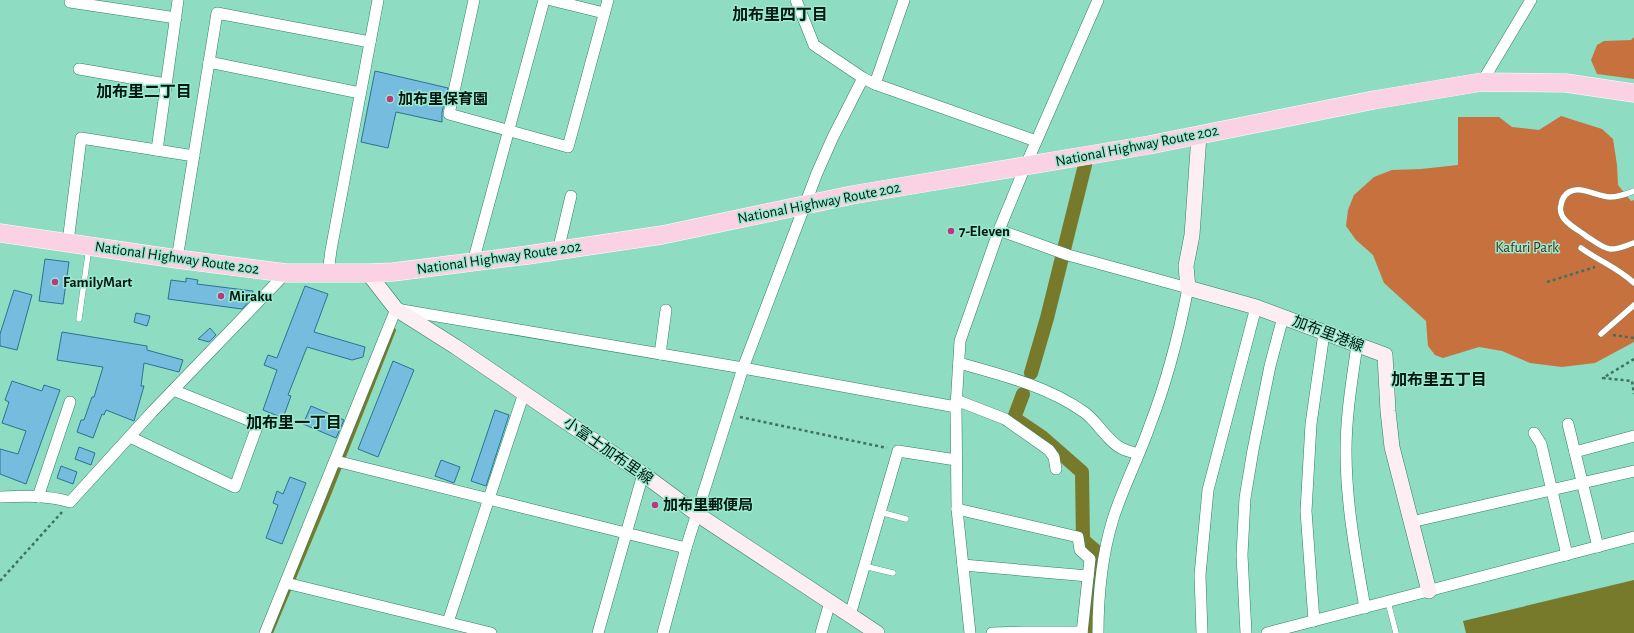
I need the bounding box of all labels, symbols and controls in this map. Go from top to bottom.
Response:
district label: 加布里四丁目 [732,6,828,23]
district label: 加布里二丁目 [96,83,192,100]
place label: 加布里保育園 [398,91,488,107]
marker: 加布里保育園 [385,94,395,104]
street label: National Highway Route 202 [1054,123,1220,169]
street label: National Highway Route 202 [736,180,902,226]
place label: 7-Eleven [959,224,1010,239]
marker: 7-Eleven [946,226,956,236]
street label: National Highway Route 202 [94,239,260,277]
street label: National Highway Route 202 [416,239,582,277]
park label: Kafuri Park [1495,240,1559,255]
place label: FamilyMart [63,275,132,290]
marker: FamilyMart [50,277,60,287]
place label: Miraku [229,289,273,304]
marker: Miraku [216,291,226,301]
street label: 加布里港線 [1290,313,1366,354]
district label: 加布里五丁目 [1391,371,1487,388]
district label: 加布里一丁目 [246,414,342,431]
street label: 小富士加布里線 [561,414,656,487]
place label: 加布里郵便局 [663,497,753,513]
marker: 加布里郵便局 [650,500,660,510]

